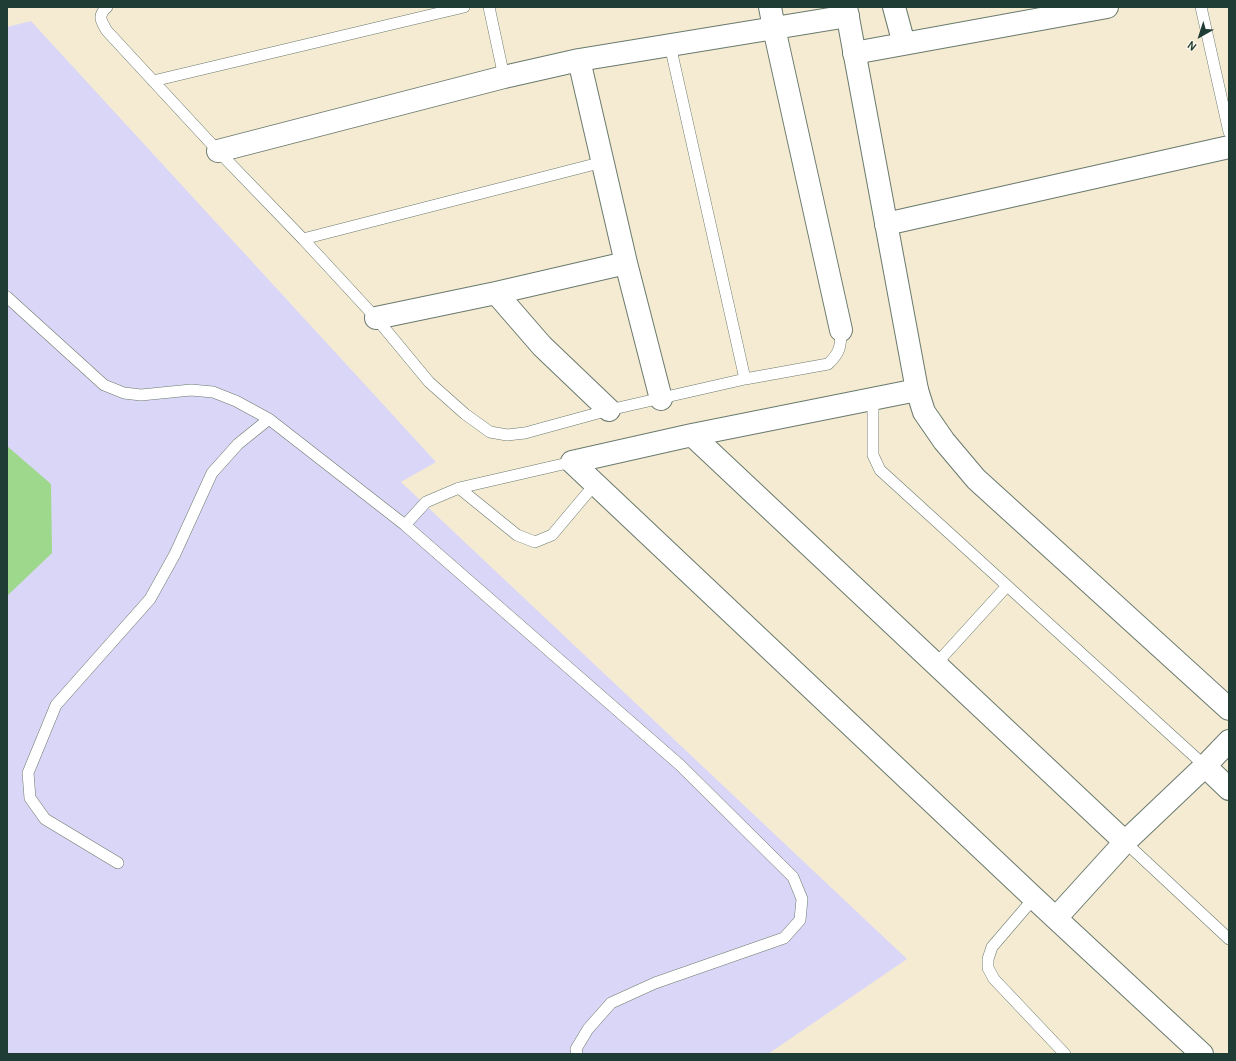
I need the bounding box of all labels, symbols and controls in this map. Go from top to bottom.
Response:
north arrow [1180,16,1220,56]
text: N [1185,38,1199,53]

